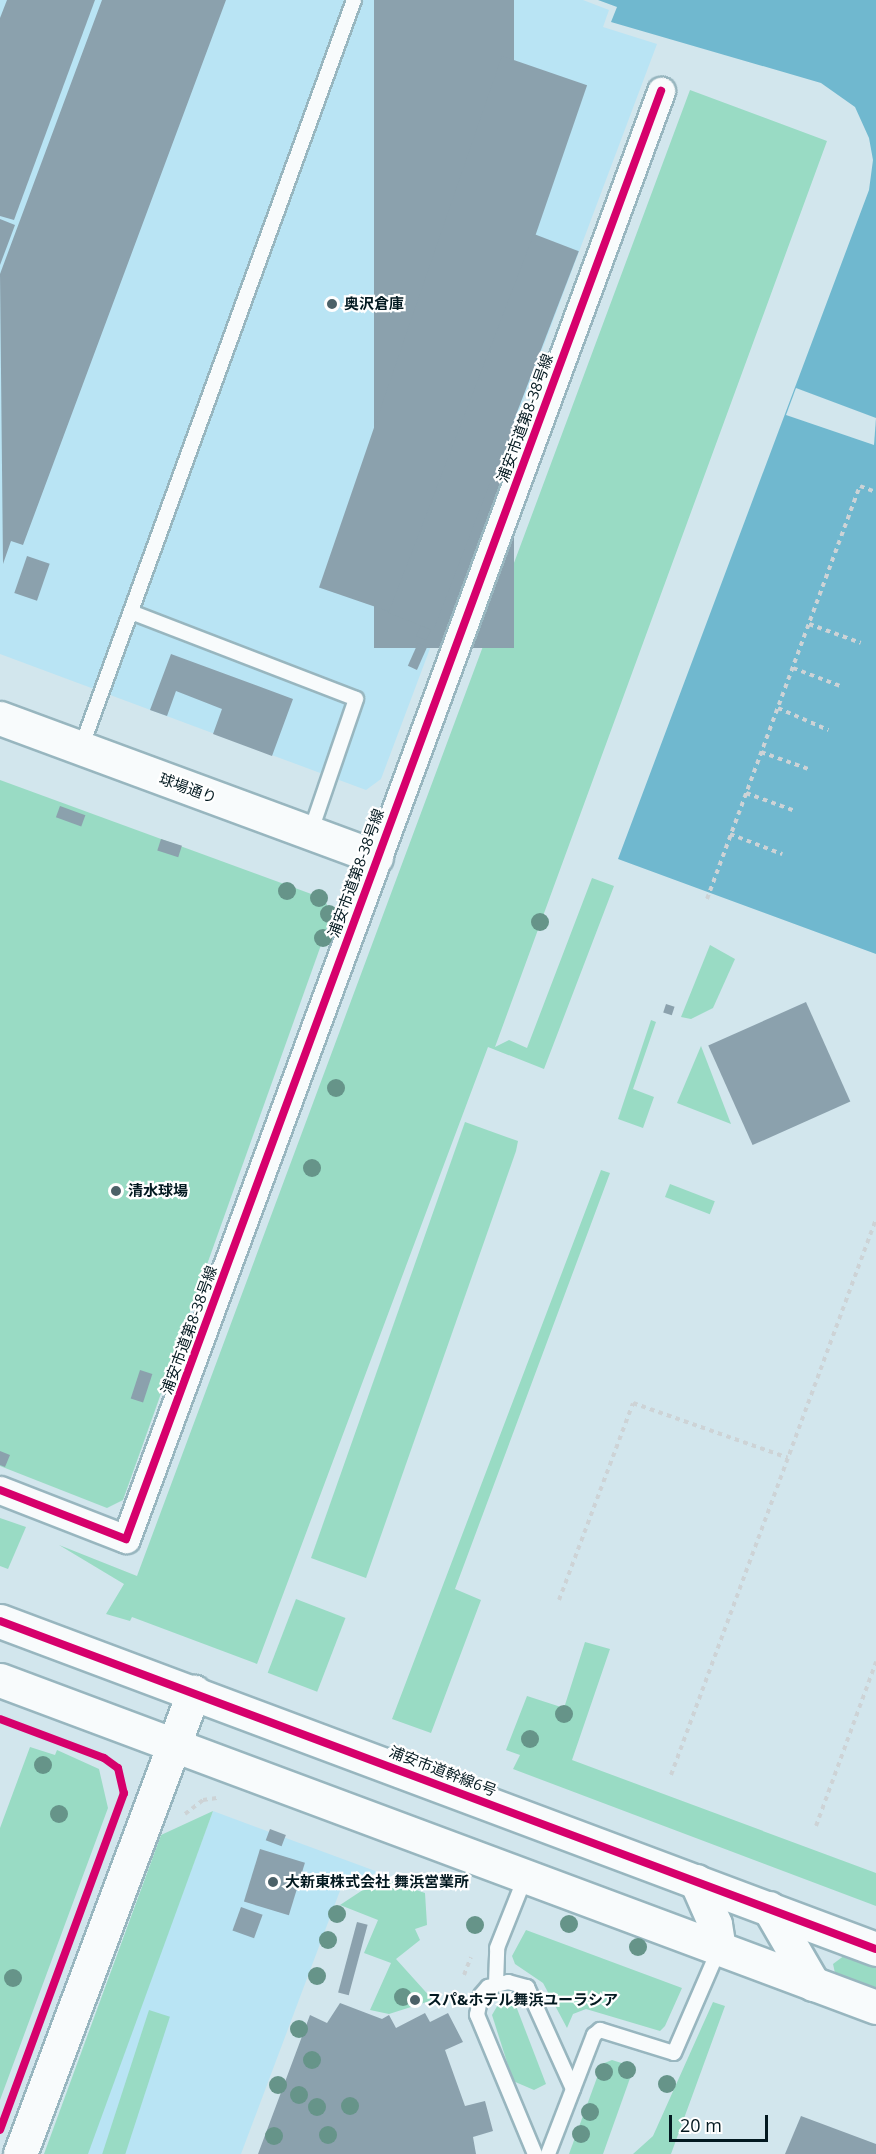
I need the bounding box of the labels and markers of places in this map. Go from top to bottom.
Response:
place label: 奥沢倉庫 [344,295,404,313]
marker: 奥沢倉庫 [325,297,339,311]
place label: 清水球場 [128,1182,188,1200]
marker: 清水球場 [109,1184,123,1198]
place label: 大新東株式会社 舞浜営業所 [285,1873,469,1891]
marker: 大新東株式会社 舞浜営業所 [266,1875,280,1889]
place label: スパ&ホテル舞浜ユーラシア [427,1991,618,2009]
marker: スパ&ホテル舞浜ユーラシア [408,1993,422,2007]

